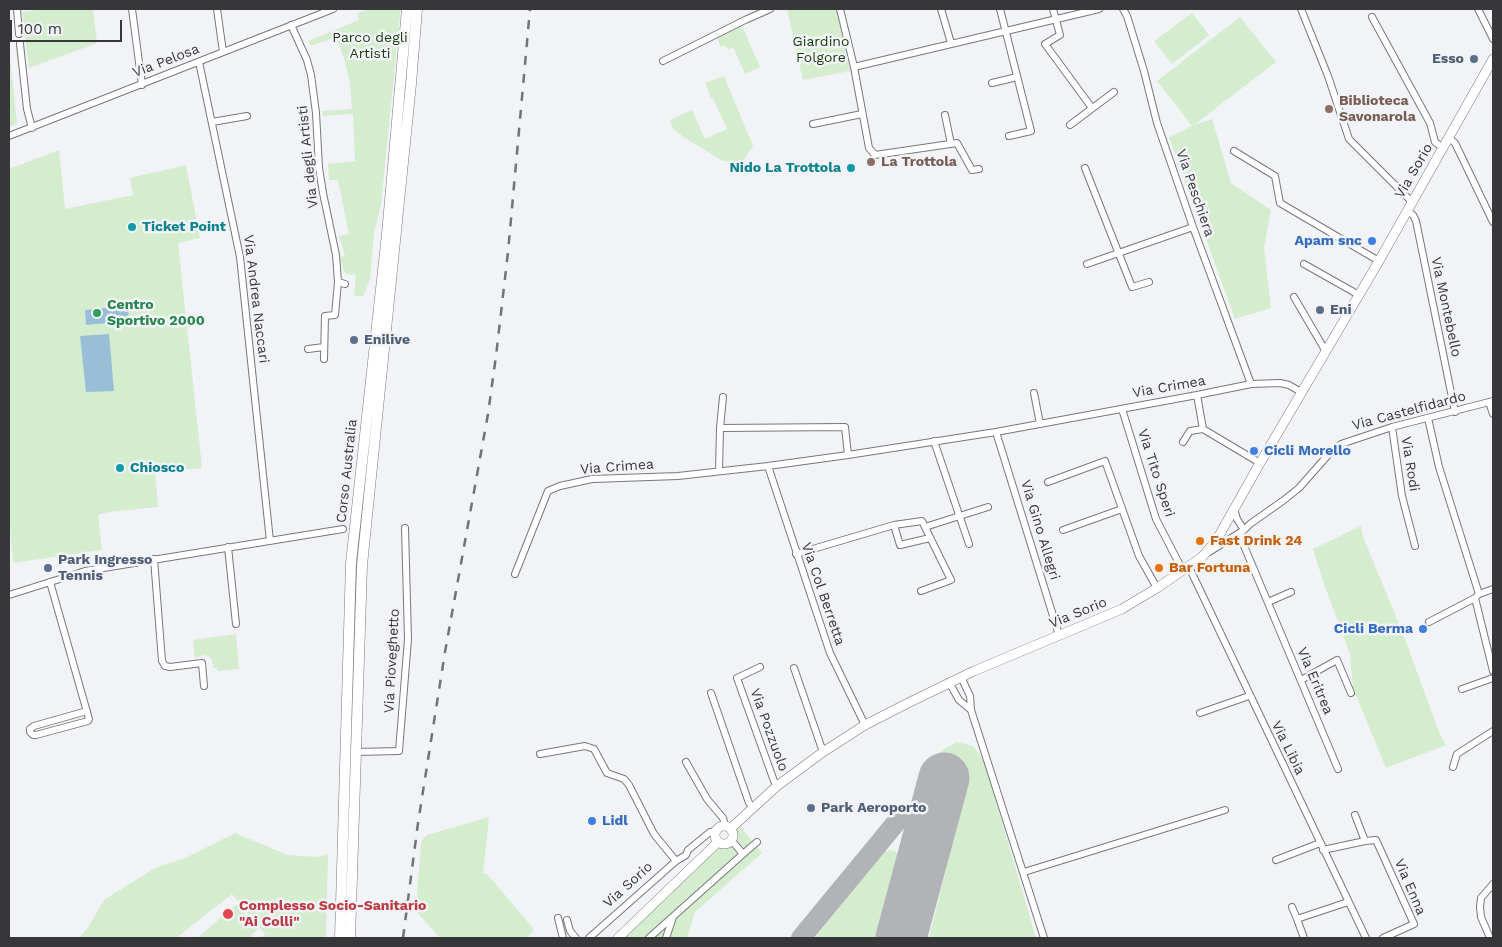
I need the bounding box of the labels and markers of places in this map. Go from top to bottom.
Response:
place label: Esso [1432,51,1464,67]
marker: Esso [1468,53,1480,65]
place label: Biblioteca Savonarola [1339,93,1416,125]
marker: Biblioteca Savonarola [1323,103,1335,115]
place label: La Trottola [881,154,957,170]
marker: La Trottola [865,156,877,168]
place label: Nido La Trottola [729,160,841,176]
marker: Nido La Trottola [845,162,857,174]
place label: Ticket Point [142,219,226,235]
marker: Ticket Point [126,221,138,233]
place label: Apam snc [1294,233,1362,249]
marker: Apam snc [1366,235,1378,247]
place label: Centro Sportivo 2000 [107,297,205,330]
place label: Eni [1330,302,1352,318]
marker: Eni [1314,304,1326,316]
marker: Centro Sportivo 2000 [91,307,103,319]
place label: Enilive [364,332,410,348]
marker: Enilive [348,334,360,346]
place label: Cicli Morello [1264,443,1351,459]
marker: Cicli Morello [1248,445,1260,457]
place label: Chiosco [130,460,184,476]
marker: Chiosco [114,462,126,474]
place label: Fast Drink 24 [1210,533,1302,549]
marker: Fast Drink 24 [1194,535,1206,547]
place label: Park Ingresso Tennis [58,552,152,584]
place label: Bar Fortuna [1169,560,1250,576]
marker: Park Ingresso Tennis [42,562,54,574]
marker: Bar Fortuna [1153,562,1165,574]
place label: Cicli Berma [1334,621,1413,637]
marker: Cicli Berma [1417,623,1429,635]
place label: Park Aeroporto [821,800,926,816]
marker: Park Aeroporto [805,802,817,814]
place label: Lidl [602,813,628,829]
marker: Lidl [586,815,598,827]
place label: Complesso Socio-Sanitario "Ai Colli" [239,898,426,930]
marker: Complesso Socio-Sanitario "Ai Colli" [221,907,235,921]

